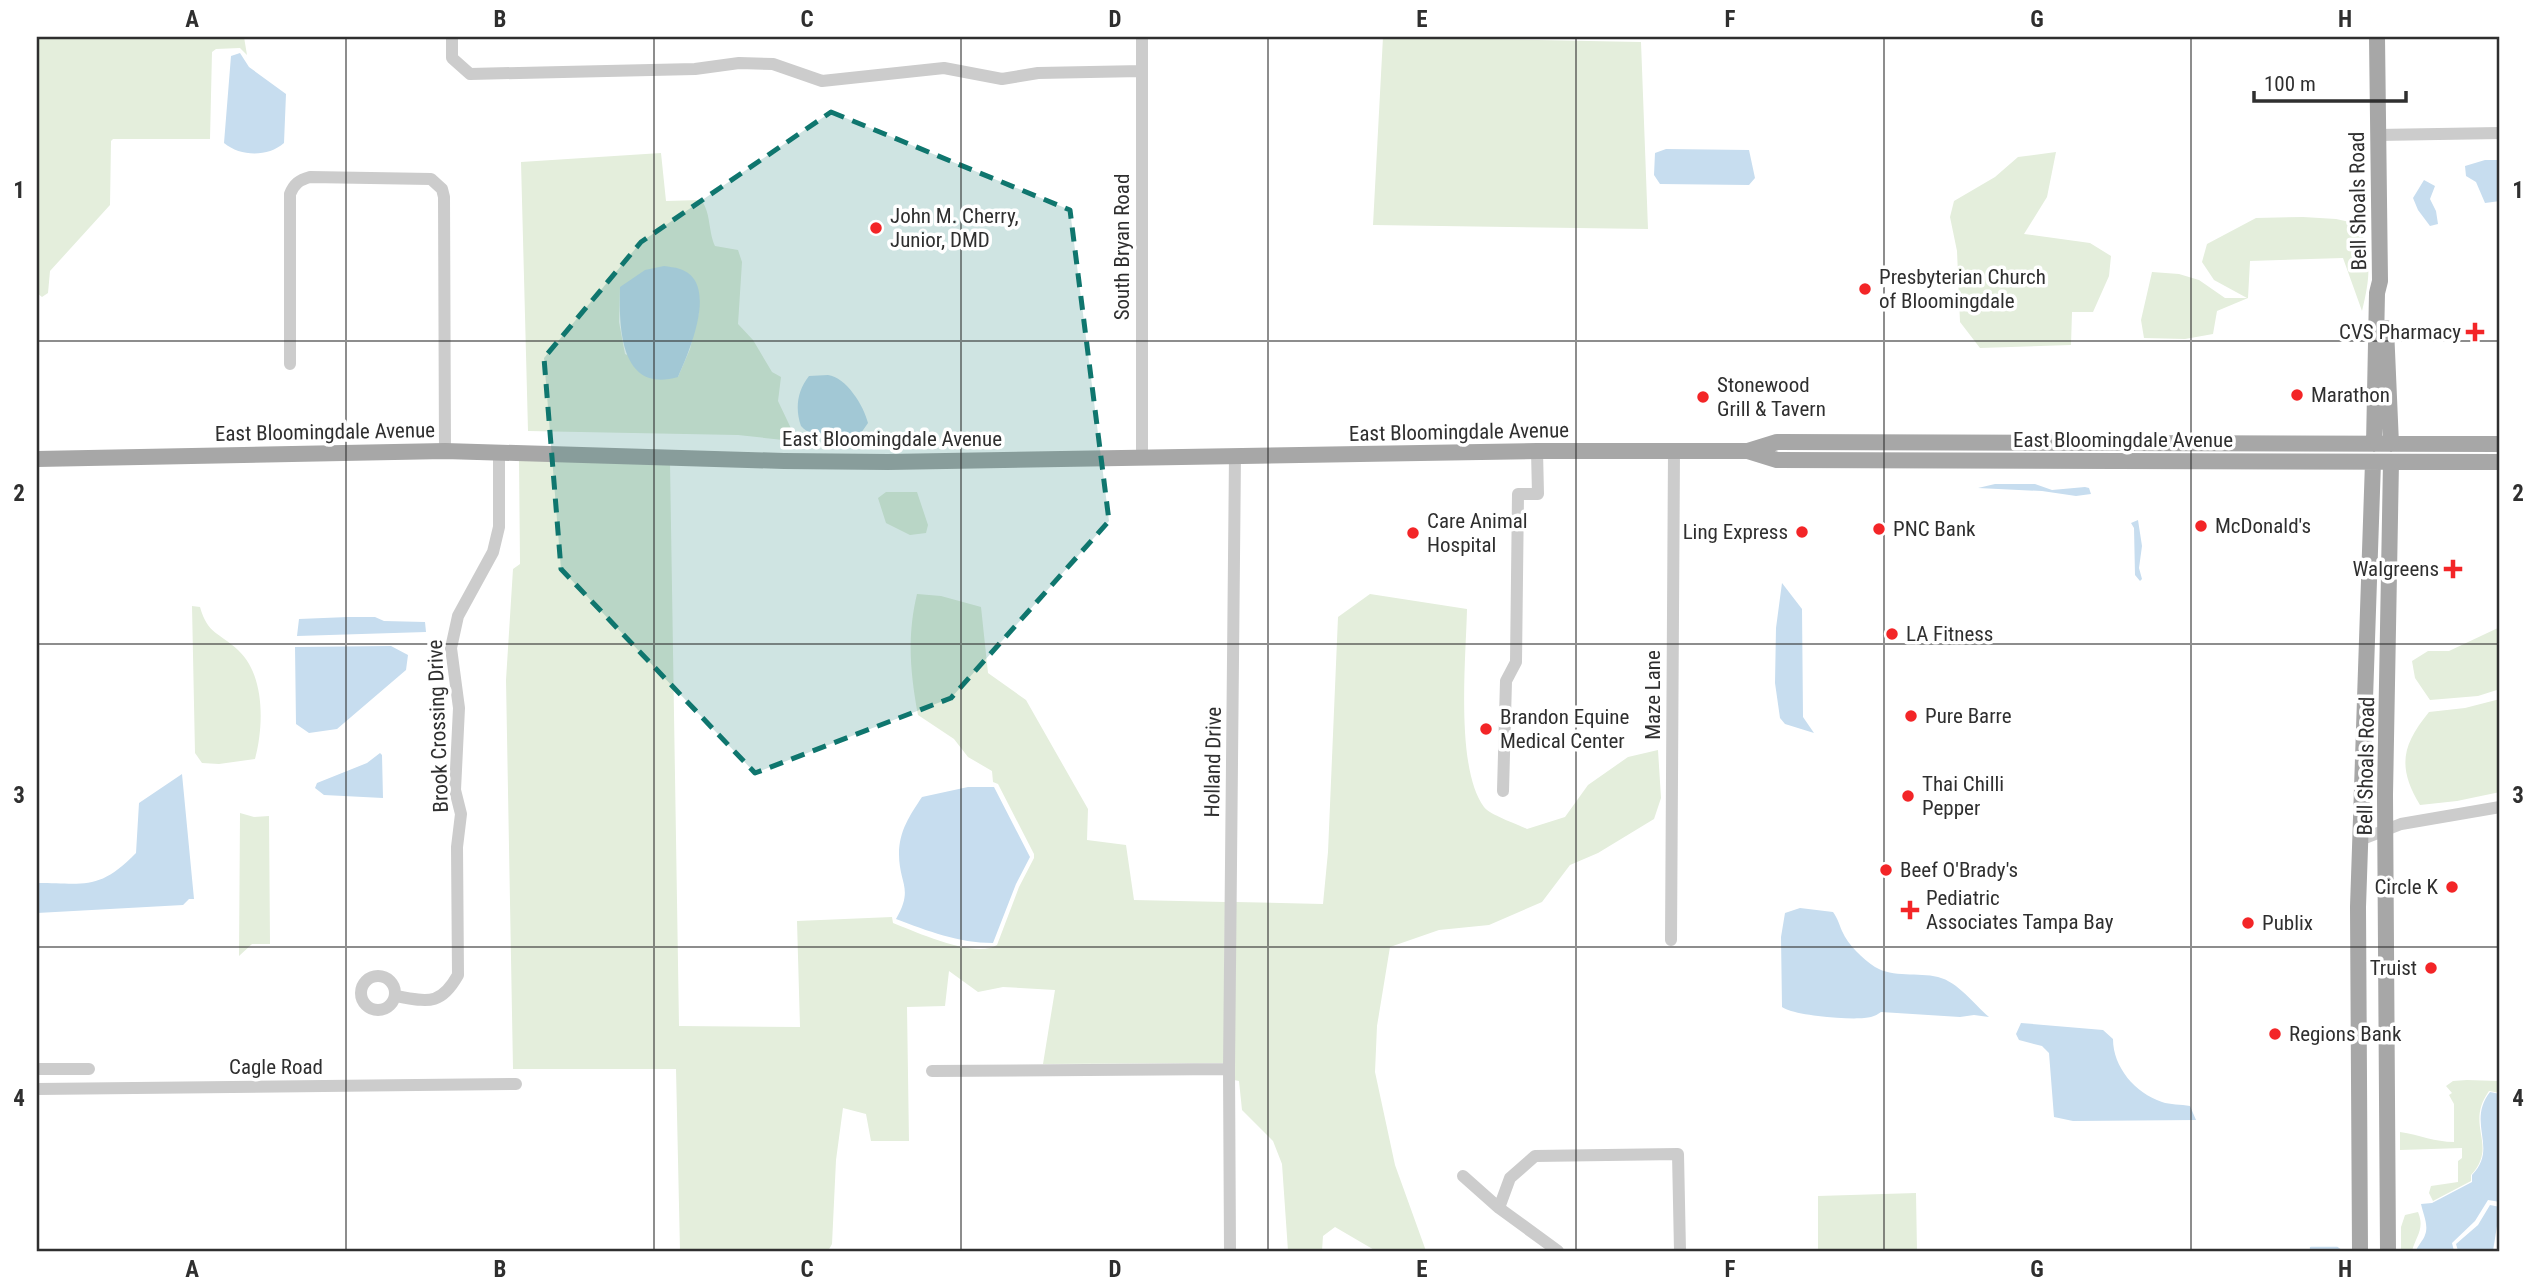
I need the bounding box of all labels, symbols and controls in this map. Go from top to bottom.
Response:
text: A [185,6,199,33]
text: B [494,6,506,33]
text: C [800,6,814,33]
text: D [1109,6,1122,33]
text: E [1416,6,1428,33]
text: F [1725,6,1736,33]
text: G [2030,6,2044,33]
text: H [2338,6,2352,33]
scale bar [2254,60,2406,104]
text: 100 m [2264,72,2316,96]
street label: Bell Shoals Road [2345,131,2371,271]
street label: South Bryan Road [1110,174,1134,320]
text: 1 [13,177,25,204]
text: 1 [2512,177,2524,204]
place label: John M. Cherry, Junior, DMD [890,204,1019,252]
marker: John M. Cherry, Junior, DMD [868,220,884,236]
place label: Presbyterian Church of Bloomingdale [1879,265,2046,313]
marker: Presbyterian Church of Bloomingdale [1857,281,1873,297]
place label: CVS Pharmacy [2339,320,2461,344]
marker: CVS Pharmacy [2467,324,2483,340]
place label: Stonewood Grill & Tavern [1717,373,1826,421]
place label: Marathon [2311,383,2390,407]
marker: Marathon [2289,387,2305,403]
marker: Stonewood Grill & Tavern [1695,389,1711,405]
street label: East Bloomingdale Avenue [215,418,435,446]
street label: East Bloomingdale Avenue [1349,418,1569,446]
street label: East Bloomingdale Avenue [782,427,1002,451]
street label: East Bloomingdale Avenue [2013,428,2233,452]
text: 2 [13,480,25,507]
text: 2 [2512,480,2524,507]
place label: Care Animal Hospital [1427,509,1528,557]
place label: McDonald's [2215,514,2311,538]
place label: PNC Bank [1893,517,1976,541]
marker: McDonald's [2193,518,2209,534]
place label: Ling Express [1683,520,1788,544]
marker: PNC Bank [1871,521,1887,537]
marker: Ling Express [1794,524,1810,540]
marker: Care Animal Hospital [1405,525,1421,541]
place label: Walgreens [2352,557,2439,581]
marker: Walgreens [2445,561,2461,577]
place label: LA Fitness [1906,622,1993,646]
marker: LA Fitness [1884,626,1900,642]
street label: Brook Crossing Drive [423,639,453,813]
street label: Maze Lane [1641,650,1665,740]
street label: Bell Shoals Road [2353,696,2379,836]
place label: Pure Barre [1925,704,2012,728]
place label: Brandon Equine Medical Center [1500,705,1630,753]
street label: Holland Drive [1200,706,1226,817]
marker: Pure Barre [1903,708,1919,724]
marker: Brandon Equine Medical Center [1478,721,1494,737]
place label: Thai Chilli Pepper [1922,772,2004,820]
text: 3 [13,782,25,809]
text: 3 [2512,782,2524,809]
marker: Thai Chilli Pepper [1900,788,1916,804]
place label: Beef O'Brady's [1900,858,2018,882]
marker: Beef O'Brady's [1878,862,1894,878]
place label: Circle K [2374,875,2439,899]
marker: Circle K [2444,879,2460,895]
place label: Pediatric Associates Tampa Bay [1926,886,2114,934]
marker: Pediatric Associates Tampa Bay [1900,900,1920,920]
place label: Publix [2262,911,2313,935]
marker: Publix [2240,915,2256,931]
place label: Truist [2370,956,2417,980]
marker: Truist [2423,960,2439,976]
place label: Regions Bank [2289,1022,2402,1046]
marker: Regions Bank [2267,1026,2283,1042]
street label: Cagle Road [229,1055,323,1079]
text: 4 [13,1085,25,1112]
text: 4 [2512,1085,2524,1112]
text: A [185,1256,199,1283]
text: B [494,1256,506,1283]
text: C [800,1256,814,1283]
text: D [1109,1256,1122,1283]
text: E [1416,1256,1428,1283]
text: F [1725,1256,1736,1283]
text: G [2030,1256,2044,1283]
text: H [2338,1256,2352,1283]

